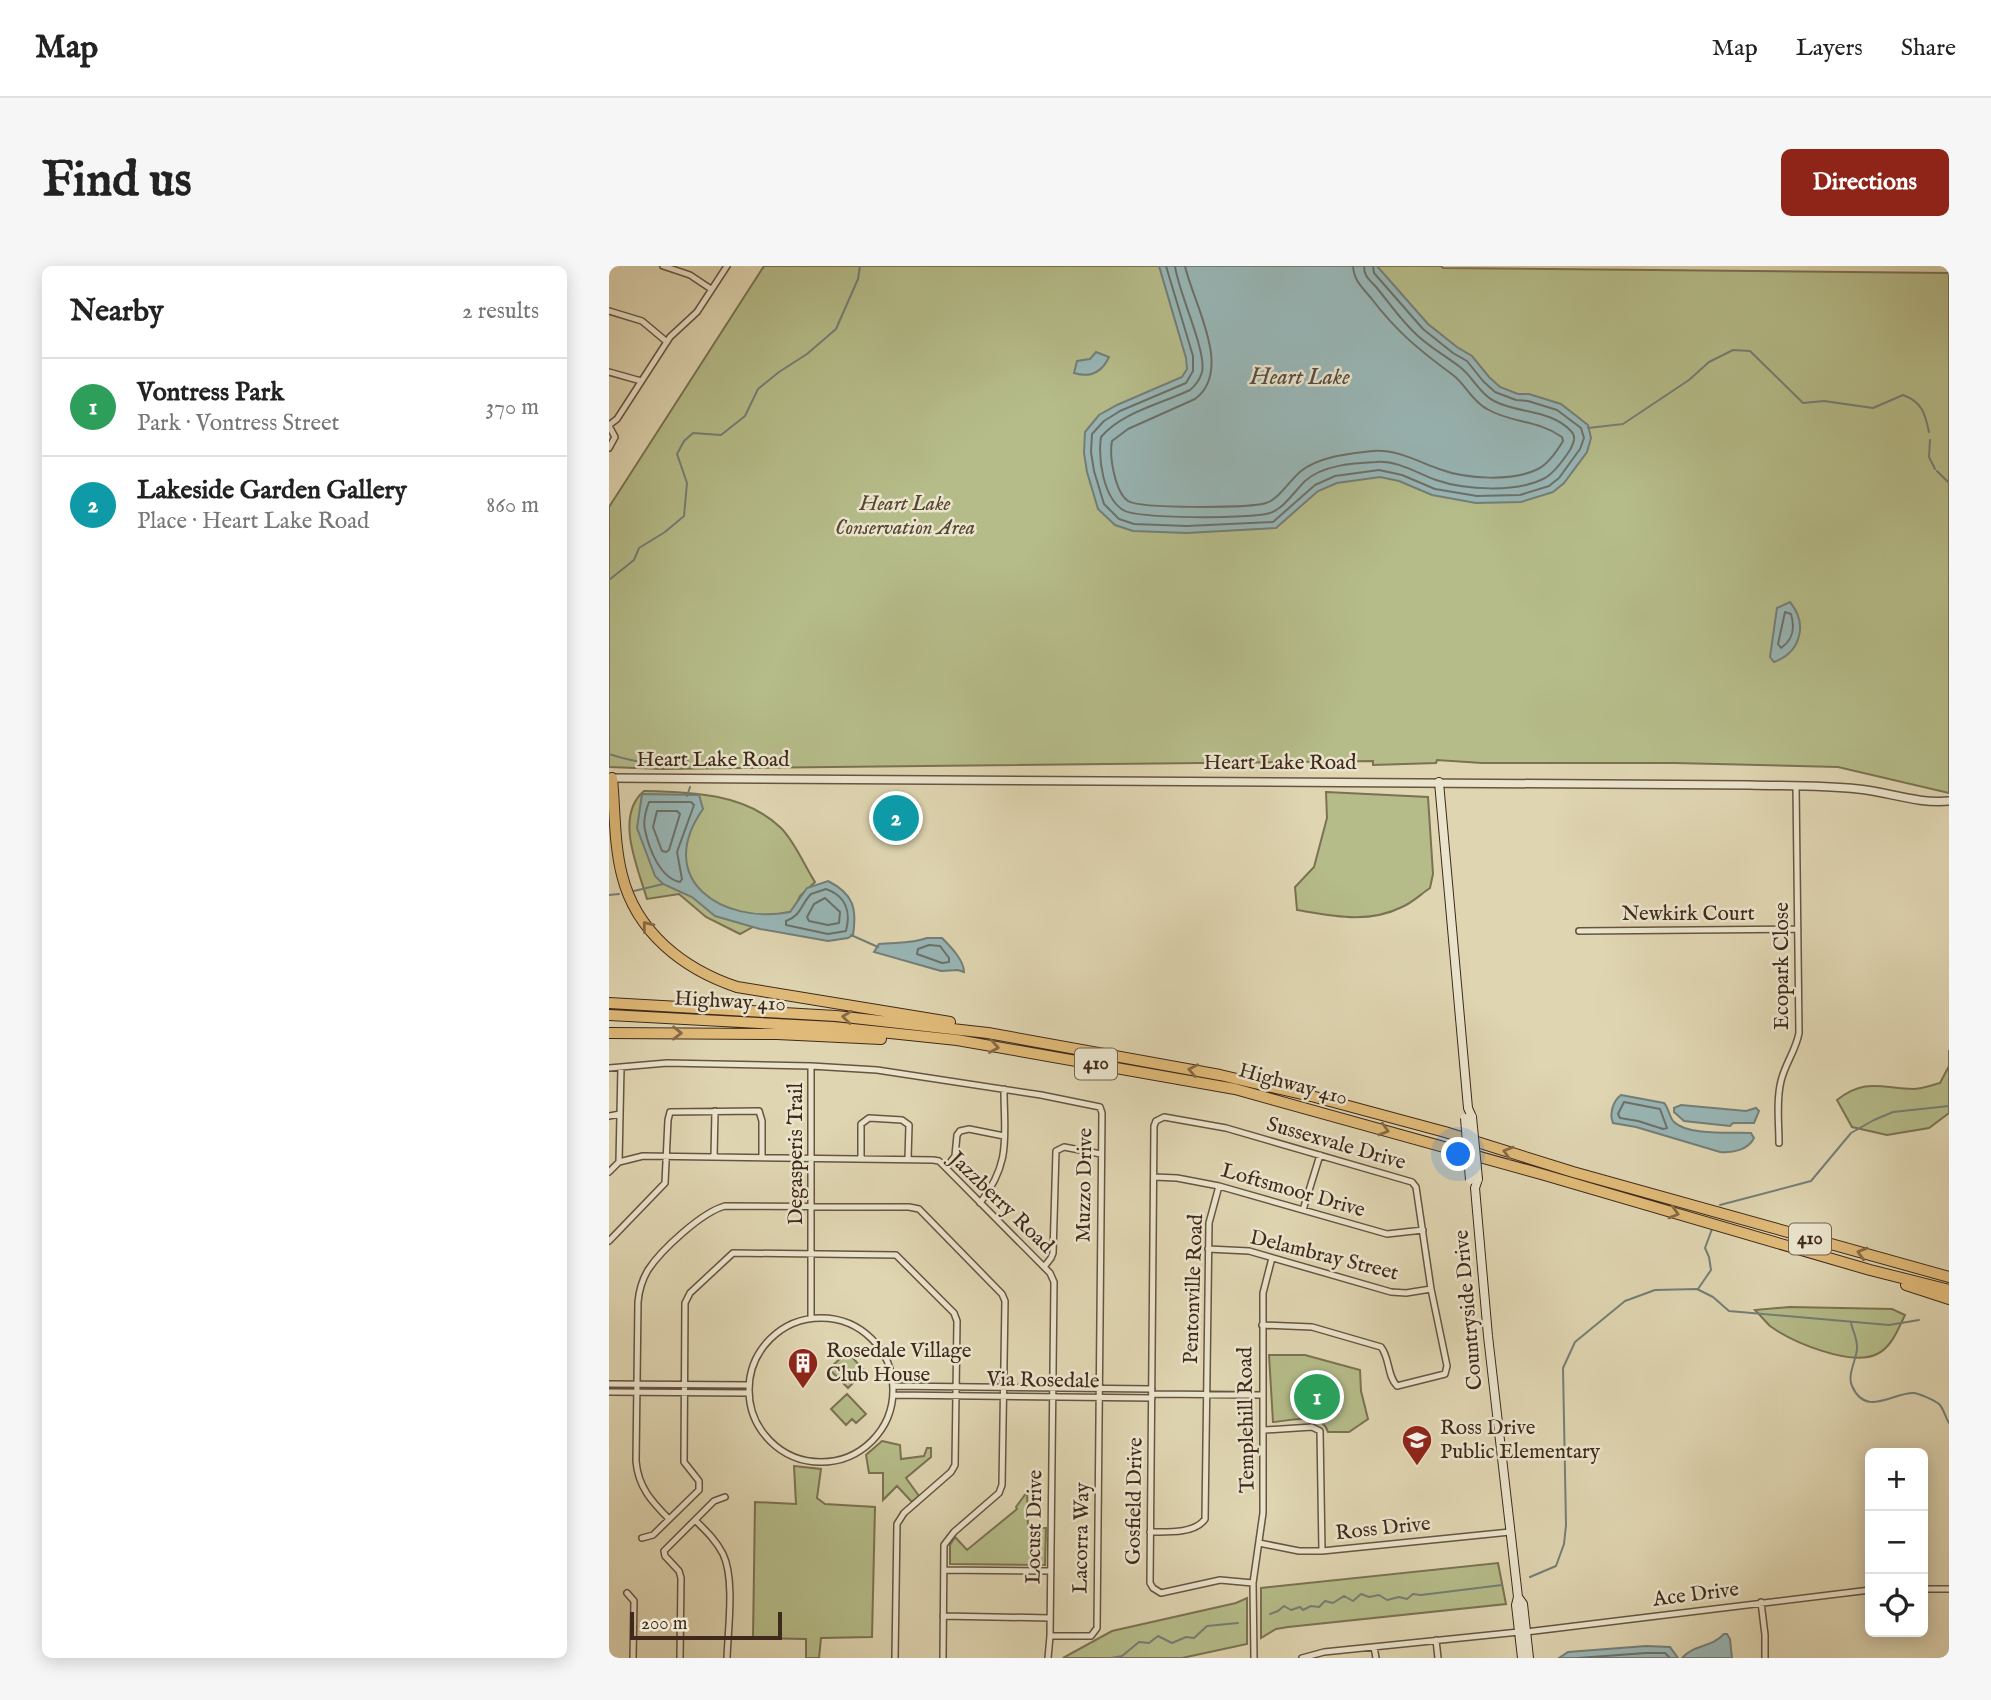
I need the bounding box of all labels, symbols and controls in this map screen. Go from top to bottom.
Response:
text: Map [35,27,98,69]
text: Map [1712,33,1758,64]
text: Layers [1796,33,1863,64]
text: Share [1901,33,1956,64]
button: Directions [1781,149,1949,216]
text: Find us [42,151,192,213]
text: Nearby [70,293,163,331]
text: 2 results [462,297,539,326]
water label: Heart Lake [1249,363,1350,392]
text: Vontress Park [137,376,284,409]
text: 1 [89,393,97,422]
text: 370 m [486,393,539,422]
text: Park · Vontress Street [137,409,339,438]
text: Lakeside Garden Gallery [137,474,407,507]
text: 2 [88,491,98,520]
text: 860 m [486,491,539,520]
park label: Heart Lake Conservation Area [835,491,975,542]
text: Place · Heart Lake Road [137,507,369,536]
street label: Heart Lake Road [637,747,790,774]
street label: Heart Lake Road [1204,750,1357,777]
pin: 2 [873,792,919,844]
street label: Newkirk Court [1621,901,1755,928]
street label: Ecopark Close [1769,902,1796,1030]
one-way arrow [642,922,655,934]
street label: Highway 410 [673,986,787,1018]
one-way arrow [841,1010,852,1025]
one-way arrow [672,1025,683,1041]
one-way arrow [988,1039,1000,1054]
road number: 410 [1075,1048,1117,1080]
street label: Highway 410 [1236,1057,1350,1113]
one-way arrow [1187,1064,1199,1079]
street label: Degasperis Trail [783,1083,810,1225]
street label: Sussexvale Drive [1263,1111,1409,1177]
one-way arrow [1378,1122,1390,1136]
street label: Muzzo Drive [1071,1127,1100,1243]
your location [1441,1137,1475,1171]
street label: Jazzberry Road [942,1145,1060,1260]
one-way arrow [1502,1145,1514,1160]
street label: Loftsmoor Drive [1218,1158,1368,1225]
one-way arrow [1668,1204,1680,1219]
street label: Pentonville Road [1178,1213,1210,1364]
street label: Delambray Street [1247,1224,1401,1288]
road number: 410 [1789,1224,1831,1254]
street label: Countryside Drive [1449,1228,1489,1391]
one-way arrow [1856,1247,1868,1261]
place label: Rosedale Village Club House [826,1338,972,1389]
building icon: Rosedale Village Club House [786,1346,820,1390]
street label: Templehill Road [1232,1346,1262,1493]
street label: Via Rosedale [985,1367,1100,1395]
pin: 1 [1294,1371,1340,1423]
place label: Ross Drive Public Elementary [1440,1415,1601,1466]
school or university icon: Ross Drive Public Elementary [1400,1423,1434,1467]
street label: Gosfield Drive [1120,1437,1150,1565]
map controls [1865,1448,1928,1637]
button: + [1865,1448,1928,1511]
street label: Locust Drive [1021,1469,1050,1584]
street label: Lacorra Way [1068,1481,1096,1594]
street label: Ross Drive [1334,1511,1432,1547]
button: − [1865,1511,1928,1574]
button: locate [1865,1574,1928,1637]
street label: Ace Drive [1651,1576,1741,1614]
scale bar [630,1609,782,1641]
text: 200 m [641,1612,687,1636]

